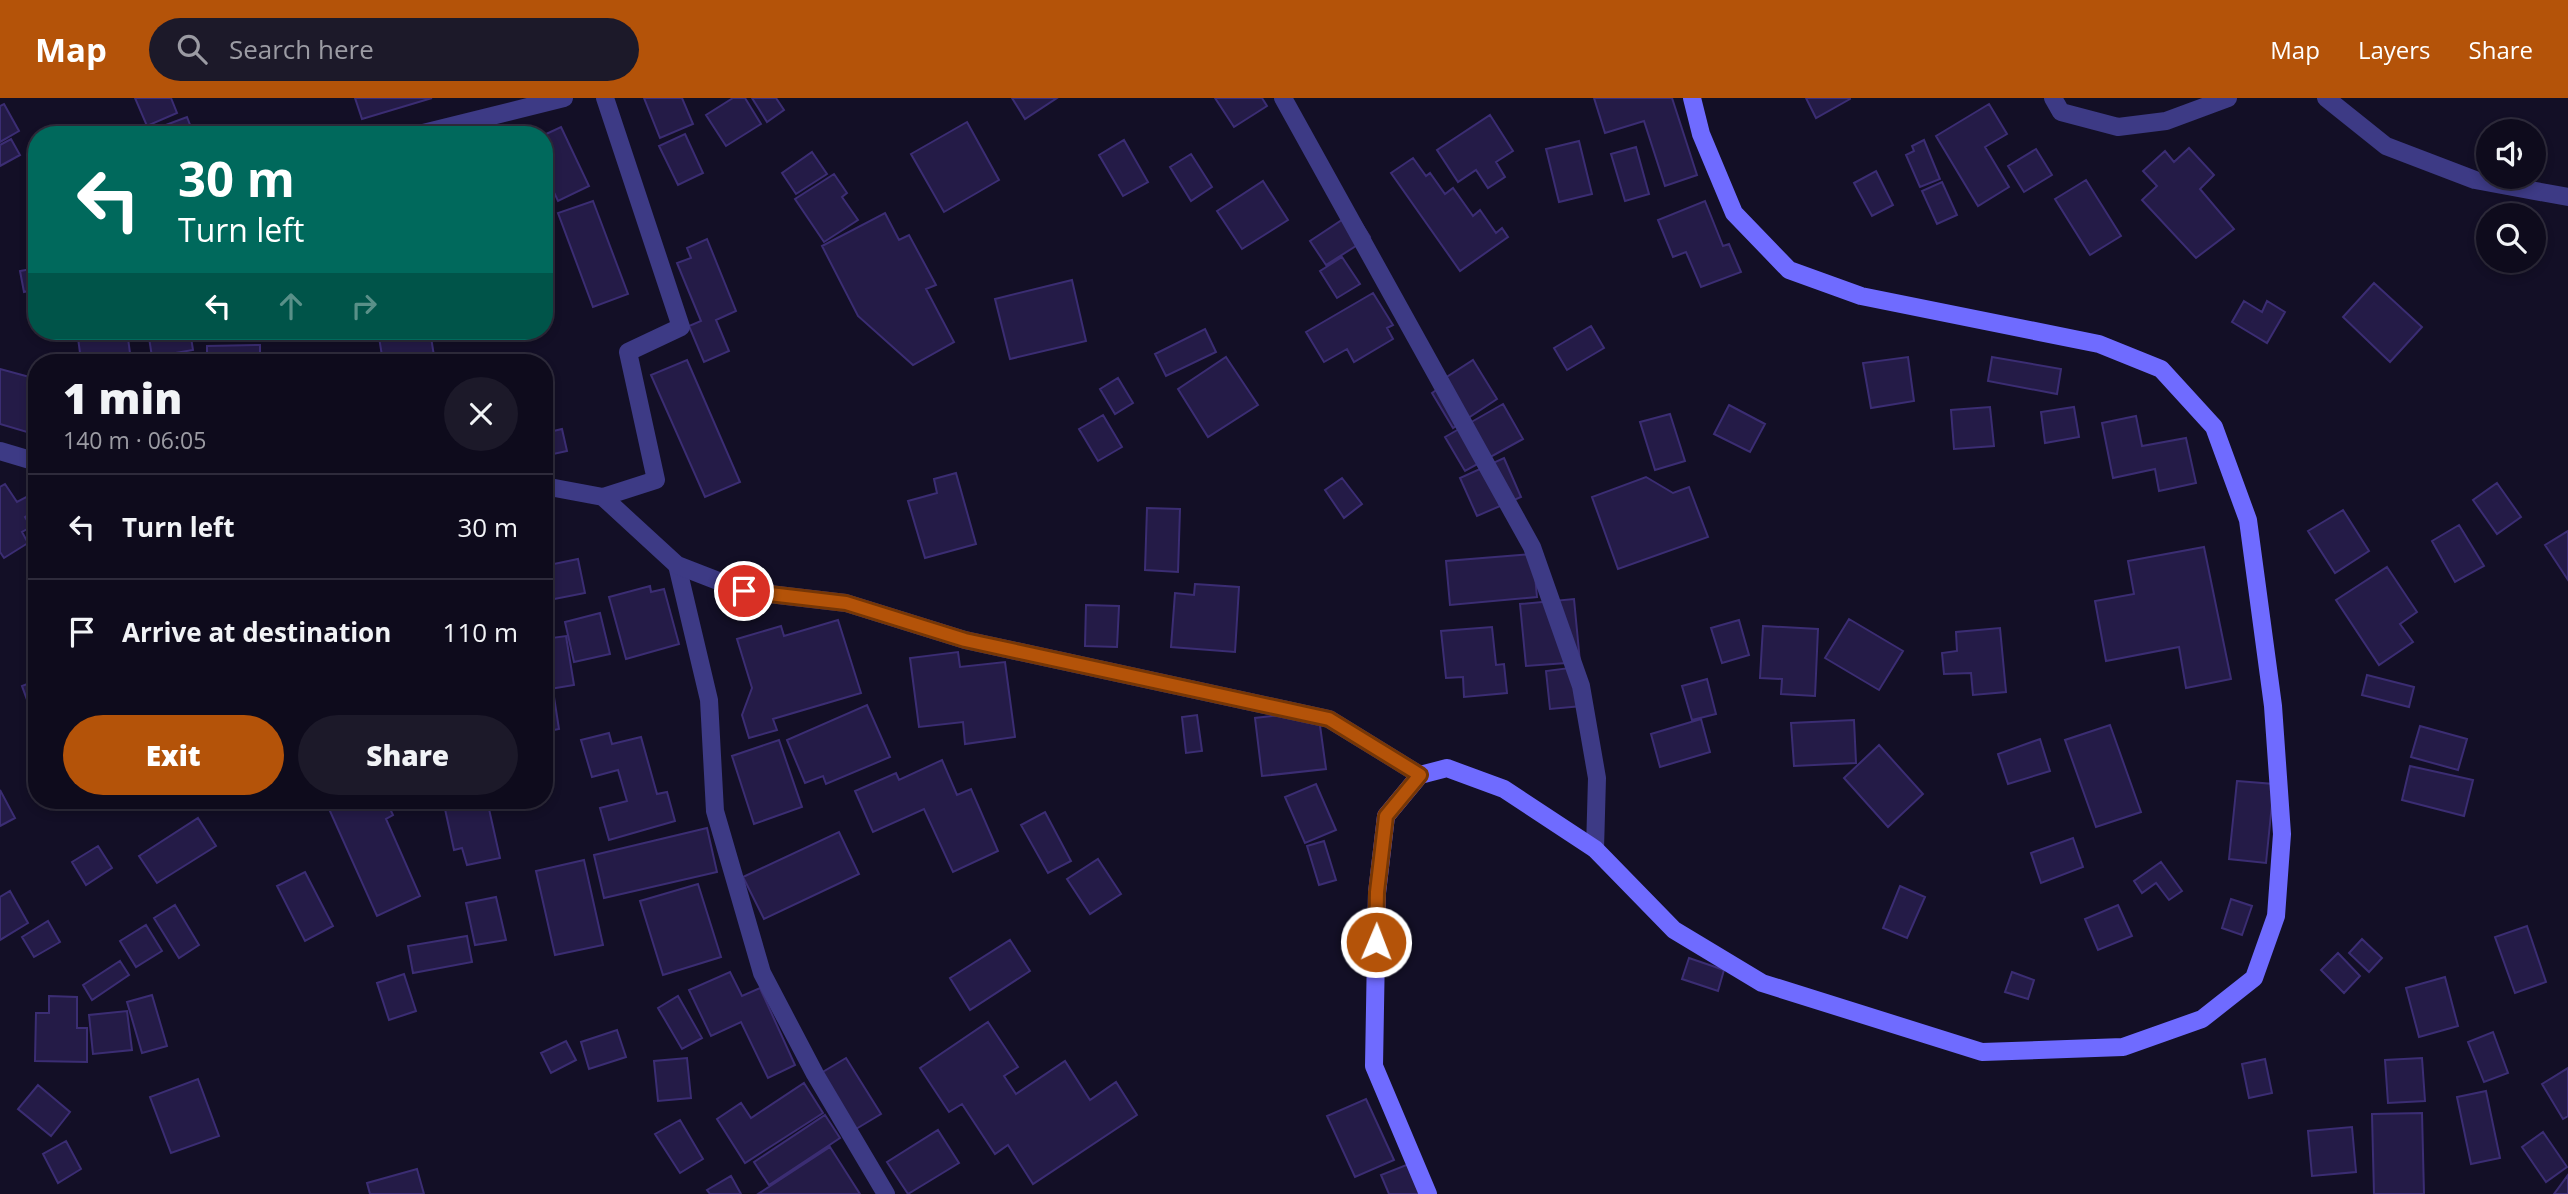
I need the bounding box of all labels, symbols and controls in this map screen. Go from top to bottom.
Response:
search box [149,18,639,81]
text: Map [35,27,107,72]
icon: search [173,30,211,68]
text: Search here [229,31,374,67]
text: Map [2270,33,2320,66]
text: Layers [2358,33,2431,66]
text: Share [2469,33,2533,66]
map controls [2476,119,2546,273]
button: sound [2476,119,2546,189]
text: 30 m [178,145,295,211]
icon: left [63,154,154,245]
button: search [2476,203,2546,273]
text: Turn left [178,208,304,251]
icon: left [199,287,237,325]
icon: ahead [272,287,310,325]
icon: right [345,287,383,325]
text: 1 min [63,369,182,426]
button: close [444,377,518,451]
text: 140 m · 06:05 [63,424,206,456]
icon: left [63,508,101,546]
text: Turn left [122,509,234,545]
text: 30 m [457,509,518,545]
pin [714,561,774,621]
icon: arrive [725,572,763,610]
icon: arrive [63,613,101,651]
text: Arrive at destination [122,614,391,650]
text: 110 m [443,614,518,650]
button: Exit [63,715,284,795]
button: Share [298,715,518,795]
position arrow [1339,905,1413,979]

